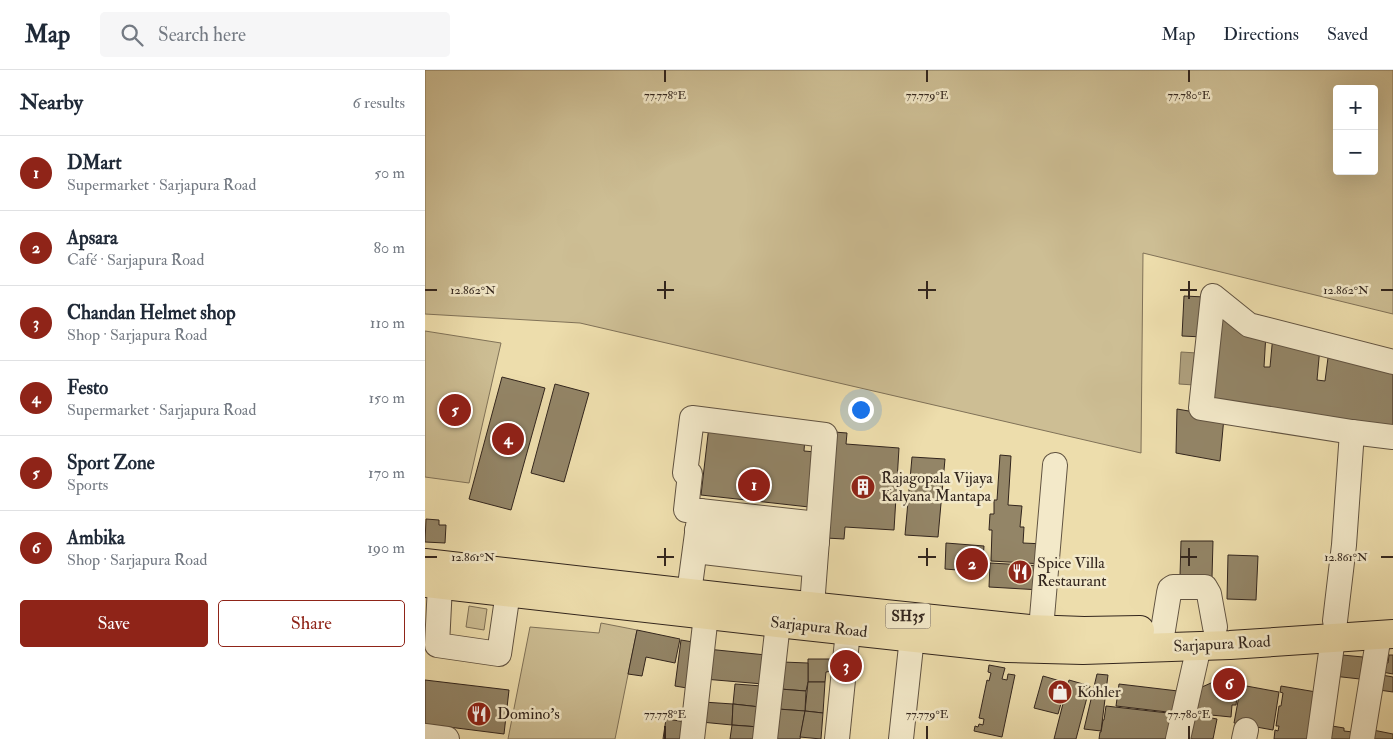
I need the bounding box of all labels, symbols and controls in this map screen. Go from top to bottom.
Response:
search box [100,12,450,57]
text: Map [25,19,70,50]
icon: search [118,21,146,49]
text: Search here [158,23,246,47]
text: Map [1162,23,1195,46]
text: Directions [1223,23,1299,46]
text: Saved [1327,23,1368,46]
map controls [1333,85,1378,175]
button: + [1333,85,1378,130]
text: 77.778°E [644,88,686,103]
text: 77.779°E [906,88,949,103]
text: 77.780°E [1168,88,1211,103]
text: Nearby [20,89,83,116]
text: 6 results [353,93,405,113]
button: − [1333,130,1378,175]
text: DMart [67,151,122,175]
text: 1 [33,163,39,183]
text: 50 m [374,163,405,183]
text: Supermarket · Sarjapura Road [67,175,256,195]
text: Apsara [67,226,118,250]
text: 2 [32,238,40,258]
text: 80 m [374,238,405,258]
text: Café · Sarjapura Road [67,250,204,270]
text: 12.862°N [450,283,496,298]
text: 12.862°N [1323,283,1369,298]
text: Chandan Helmet shop [67,301,236,325]
text: 3 [33,313,39,333]
text: 110 m [370,313,405,333]
text: Shop · Sarjapura Road [67,325,207,345]
text: Festo [67,376,108,400]
text: 4 [32,388,40,408]
text: 150 m [368,388,405,408]
pin: 5 [439,391,471,429]
your location [848,397,874,423]
text: Supermarket · Sarjapura Road [67,400,256,420]
pin: 4 [492,420,524,458]
text: Sport Zone [67,451,155,475]
text: 5 [32,463,40,483]
text: 170 m [368,463,405,483]
pin: 1 [738,466,770,504]
place label: Rajagopala Vijaya Kalyana Mantapa [881,468,993,507]
building icon: Rajagopala Vijaya Kalyana Mantapa [850,474,876,500]
text: Sports [67,475,108,495]
text: Ambika [67,526,125,550]
text: 6 [32,538,40,558]
text: 190 m [367,538,405,558]
pin: 2 [956,545,988,583]
text: Shop · Sarjapura Road [67,550,207,570]
text: 12.861°N [451,550,495,565]
text: 12.861°N [1324,550,1368,565]
place label: Spice Villa Restaurant [1037,553,1106,591]
restaurant icon: Spice Villa Restaurant [1007,559,1033,585]
button: Save [20,600,208,647]
button: Share [218,600,405,647]
road number: SH35 [885,604,931,628]
street label: Sarjapura Road [769,612,869,643]
street label: Sarjapura Road [1173,631,1271,658]
pin: 3 [830,647,862,685]
pin: 6 [1213,665,1245,703]
shop icon: Kohler [1047,679,1073,705]
place label: Kohler [1077,682,1121,702]
restaurant icon: Domino's [466,701,492,727]
place label: Domino's [497,704,560,724]
text: 77.778°E [644,707,686,722]
text: 77.779°E [906,707,949,722]
text: 77.780°E [1168,707,1211,722]

